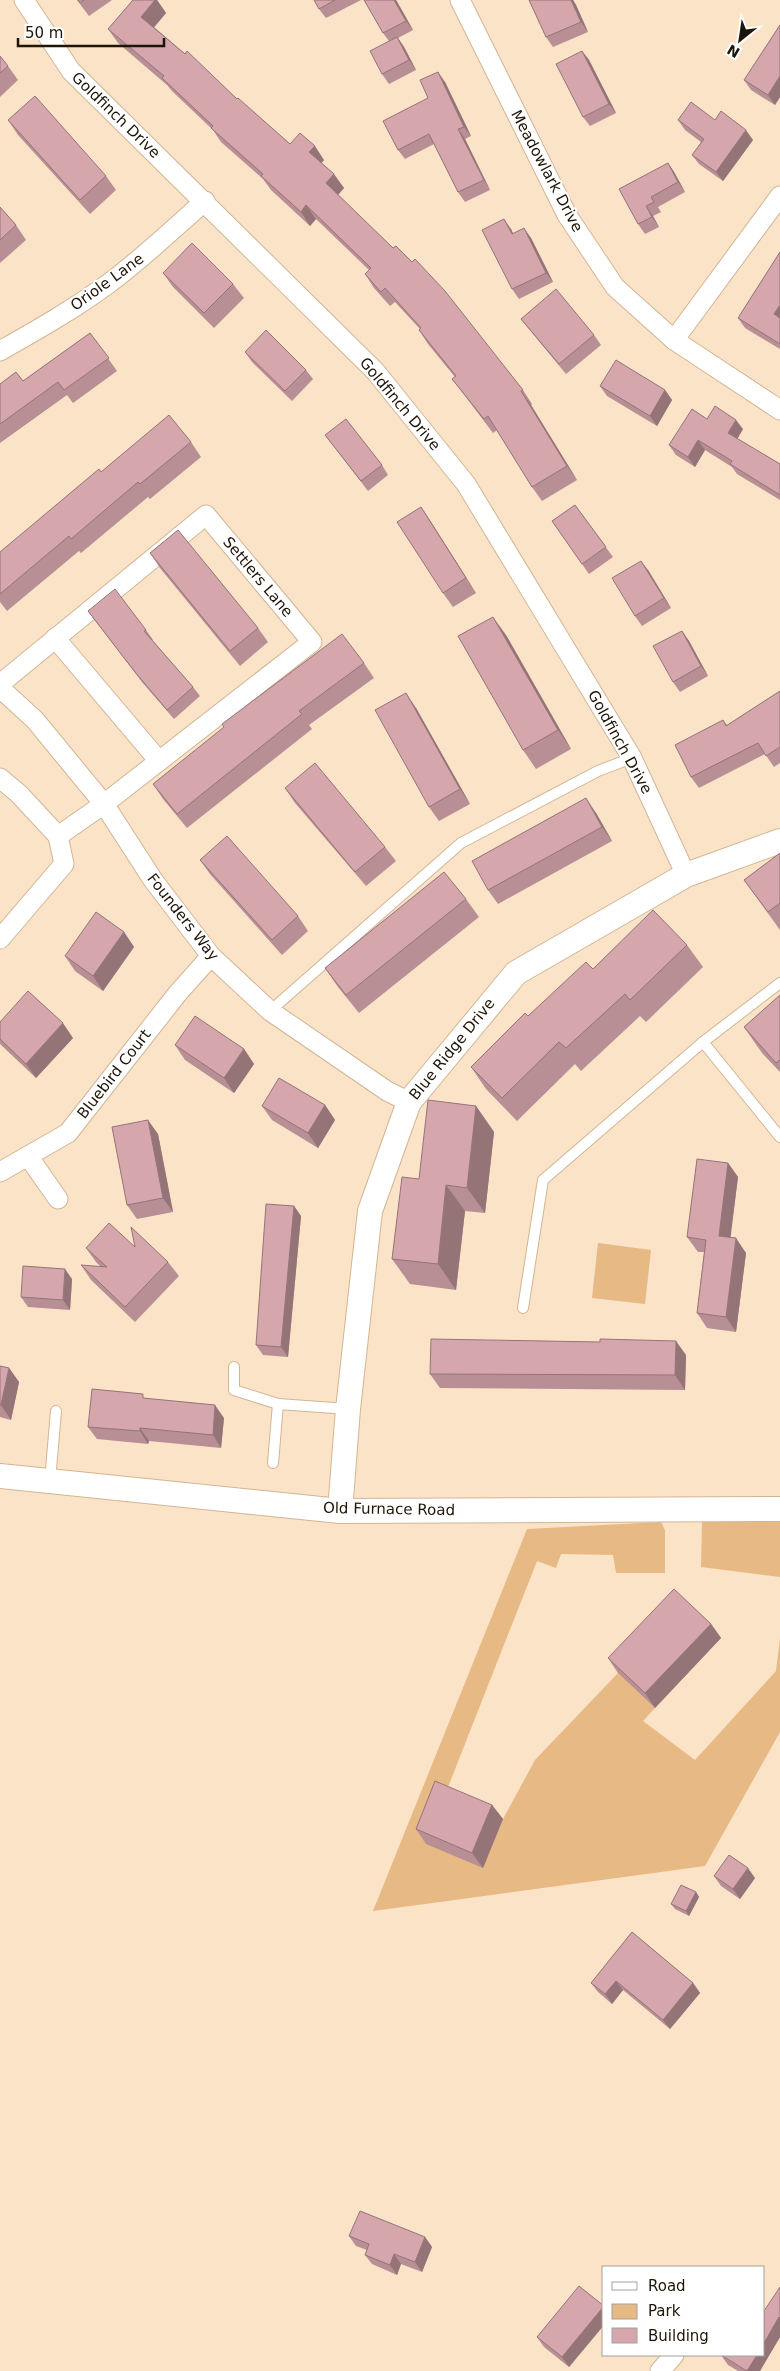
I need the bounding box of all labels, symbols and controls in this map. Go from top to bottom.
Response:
scale bar [18,15,164,47]
north arrow [715,15,765,65]
text: 50 m [25,24,63,42]
text: N [724,41,743,61]
street label: Goldfinch Drive [68,68,164,162]
street label: Meadowlark Drive [507,107,587,235]
street label: Oriole Lane [67,250,147,314]
street label: Goldfinch Drive [356,354,444,454]
street label: Settlers Lane [219,533,297,621]
street label: Goldfinch Drive [584,687,656,797]
street label: Founders Way [143,870,223,964]
street label: Blue Ridge Drive [405,995,499,1103]
street label: Bluebird Court [74,1026,154,1122]
street label: Old Furnace Road [323,1499,455,1519]
legend [602,2266,765,2356]
text: Road [648,2277,686,2295]
text: Park [648,2302,681,2320]
text: Building [648,2327,709,2345]

